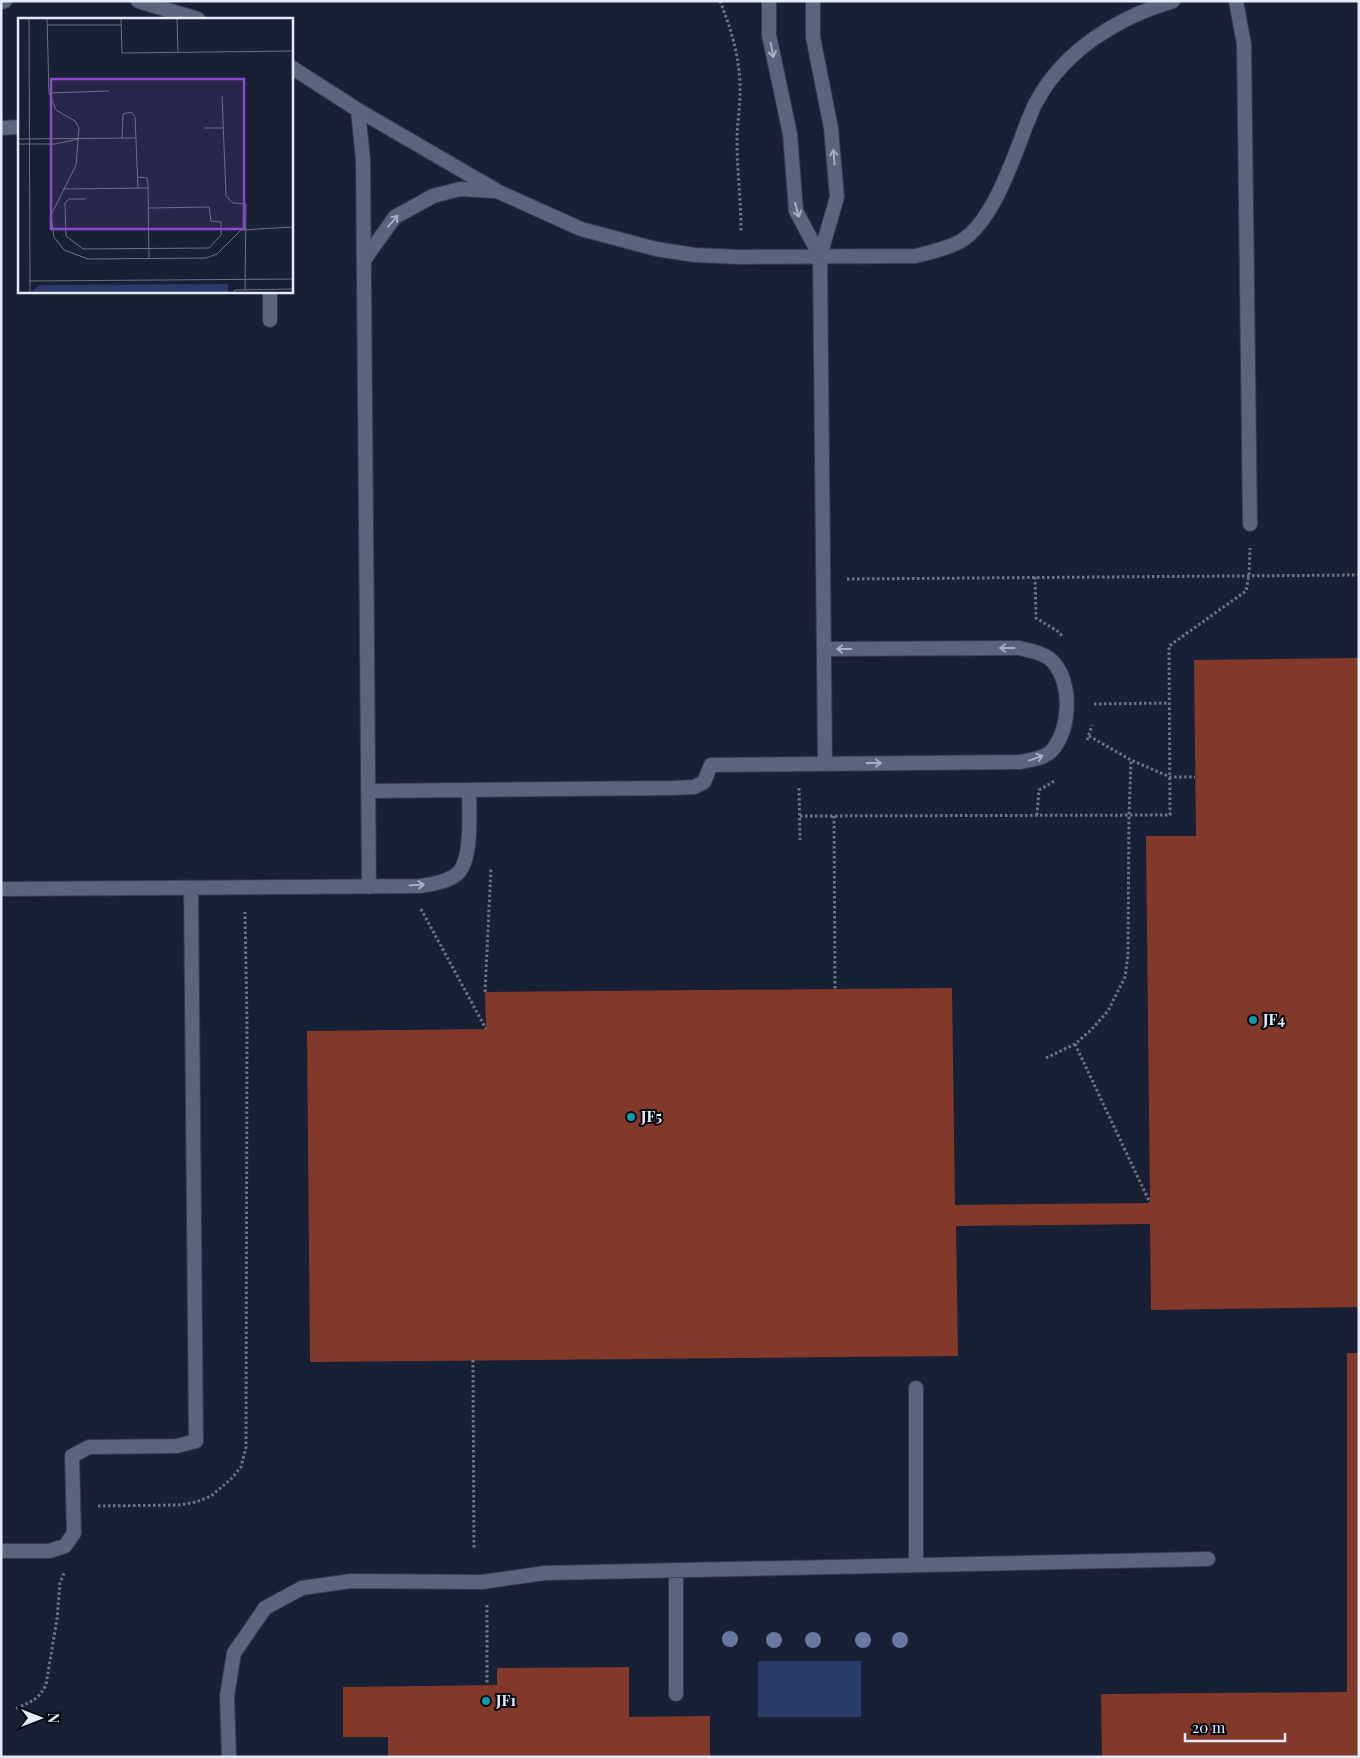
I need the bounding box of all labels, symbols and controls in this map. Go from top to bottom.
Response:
inset map [18,18,292,292]
one-way arrow [768,41,777,57]
one-way arrow [829,149,838,165]
one-way arrow [793,201,802,217]
one-way arrow [388,215,399,228]
one-way arrow [999,643,1016,653]
one-way arrow [837,644,853,654]
one-way arrow [1027,753,1043,762]
one-way arrow [866,758,882,768]
one-way arrow [409,881,425,890]
place label: JF4 [1262,1009,1285,1029]
marker: JF4 [1247,1014,1259,1026]
place label: JF5 [640,1106,662,1126]
marker: JF5 [625,1111,637,1123]
place label: JF1 [495,1690,516,1710]
north arrow [15,1693,65,1743]
marker: JF1 [480,1695,492,1707]
scale bar [1185,1710,1285,1742]
text: N [44,1713,63,1723]
text: 20 m [1192,1717,1226,1737]

